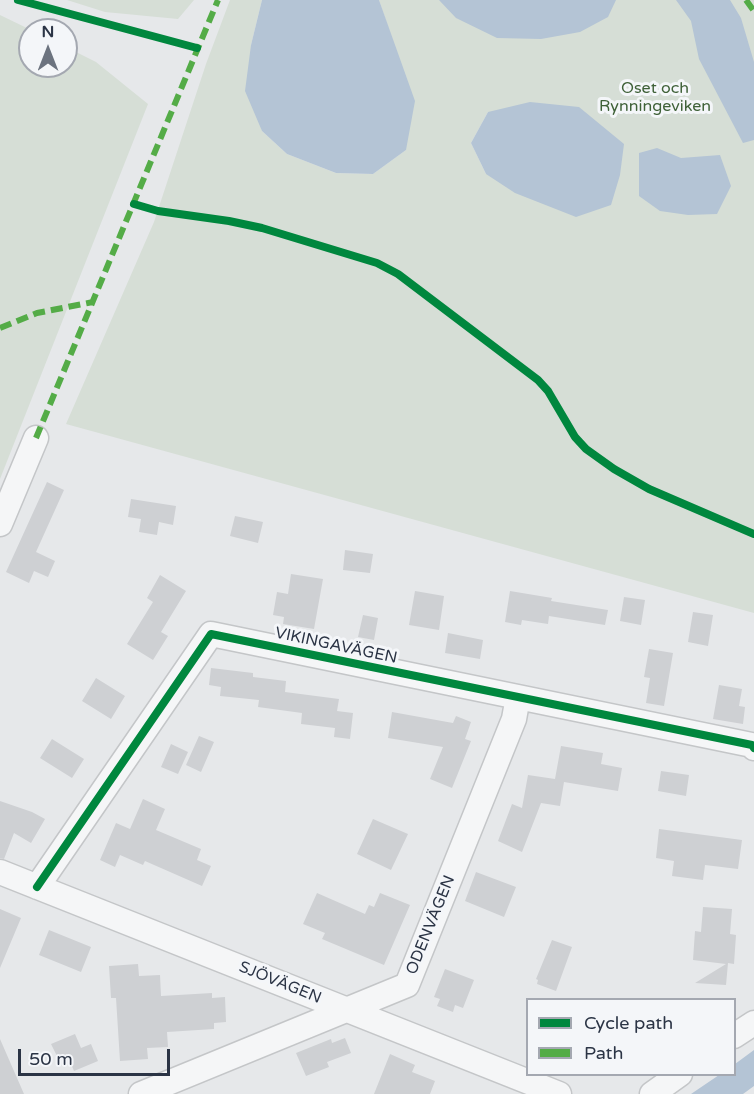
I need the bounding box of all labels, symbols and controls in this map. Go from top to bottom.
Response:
north arrow [18,18,78,78]
text: N [42,22,54,42]
park label: Oset och Rynningeviken [599,79,711,117]
street label: VIKINGAVÄGEN [273,624,399,668]
street label: ODENVÄGEN [402,873,460,977]
street label: SJÖVÄGEN [236,958,324,1008]
legend [526,998,736,1076]
text: Cycle path [584,1012,673,1034]
scale bar [21,1037,172,1075]
text: Path [584,1042,623,1064]
text: 50 m [29,1048,73,1070]

